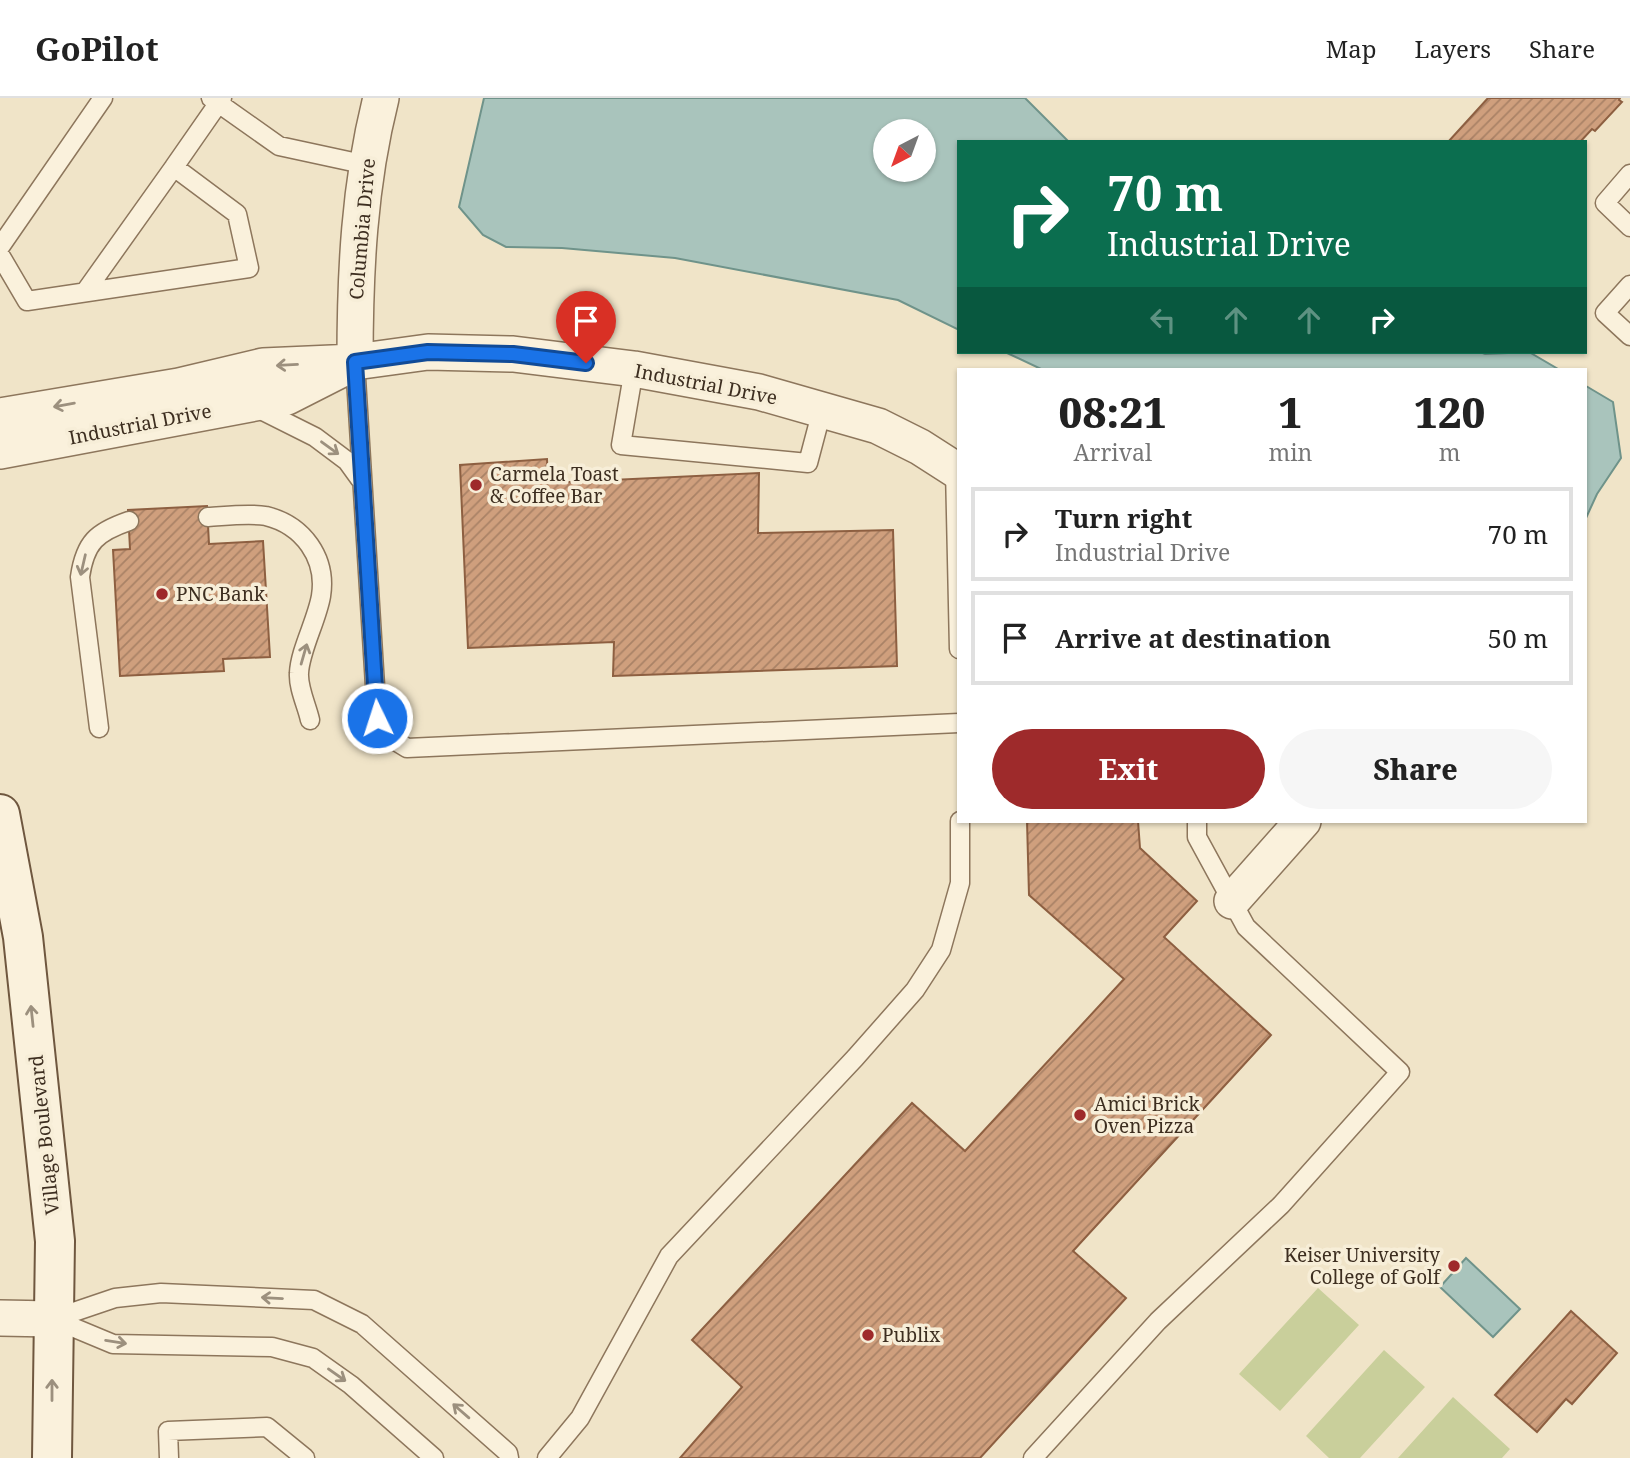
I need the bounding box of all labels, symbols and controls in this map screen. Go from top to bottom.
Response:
text: GoPilot [35,26,159,71]
text: Map [1326,32,1377,65]
text: Layers [1415,32,1491,65]
text: Share [1529,32,1595,65]
north arrow [873,119,936,182]
map controls [873,119,936,182]
street label: Columbia Drive [343,157,381,301]
text: 70 m [1107,159,1223,225]
icon: right [992,168,1083,259]
text: Industrial Drive [1107,222,1351,265]
pin [556,291,616,363]
icon: left [1144,301,1182,339]
icon: ahead [1217,301,1255,339]
icon: ahead [1290,301,1328,339]
icon: right [1363,301,1401,339]
icon: arrive [567,302,605,340]
street label: Industrial Drive [632,357,780,411]
one-way arrow [276,358,299,371]
text: 08:21 [1059,383,1167,440]
text: 1 [1279,383,1302,440]
text: 120 [1414,383,1485,440]
street label: Industrial Drive [66,397,214,451]
one-way arrow [53,399,76,412]
text: Arrival [1073,436,1152,468]
text: min [1268,436,1312,468]
text: m [1439,436,1461,468]
one-way arrow [320,441,339,455]
place label: Carmela Toast & Coffee Bar [490,461,619,509]
marker: Carmela Toast & Coffee Bar [468,477,484,493]
text: Turn right [1055,500,1192,536]
icon: right [996,515,1034,553]
text: 70 m [1488,516,1548,552]
text: Industrial Drive [1055,536,1230,568]
one-way arrow [76,553,89,575]
place label: PNC Bank [176,581,266,607]
marker: PNC Bank [154,586,170,602]
icon: arrive [996,619,1034,657]
text: Arrive at destination [1055,620,1331,656]
text: 50 m [1488,620,1548,656]
one-way arrow [299,643,312,665]
position arrow [340,681,414,755]
button: Exit [992,729,1265,809]
button: Share [1279,729,1552,809]
one-way arrow [25,1006,38,1028]
street label: Village Boulevard [23,1053,65,1216]
place label: Amici Brick Oven Pizza [1094,1091,1201,1139]
marker: Amici Brick Oven Pizza [1072,1107,1088,1123]
place label: Keiser University College of Golf [1284,1242,1442,1290]
marker: Keiser University College of Golf [1446,1258,1462,1274]
one-way arrow [261,1291,284,1304]
place label: Publix [882,1322,940,1348]
marker: Publix [860,1327,876,1343]
one-way arrow [104,1336,127,1349]
one-way arrow [327,1367,346,1382]
one-way arrow [45,1379,59,1402]
one-way arrow [452,1403,470,1419]

